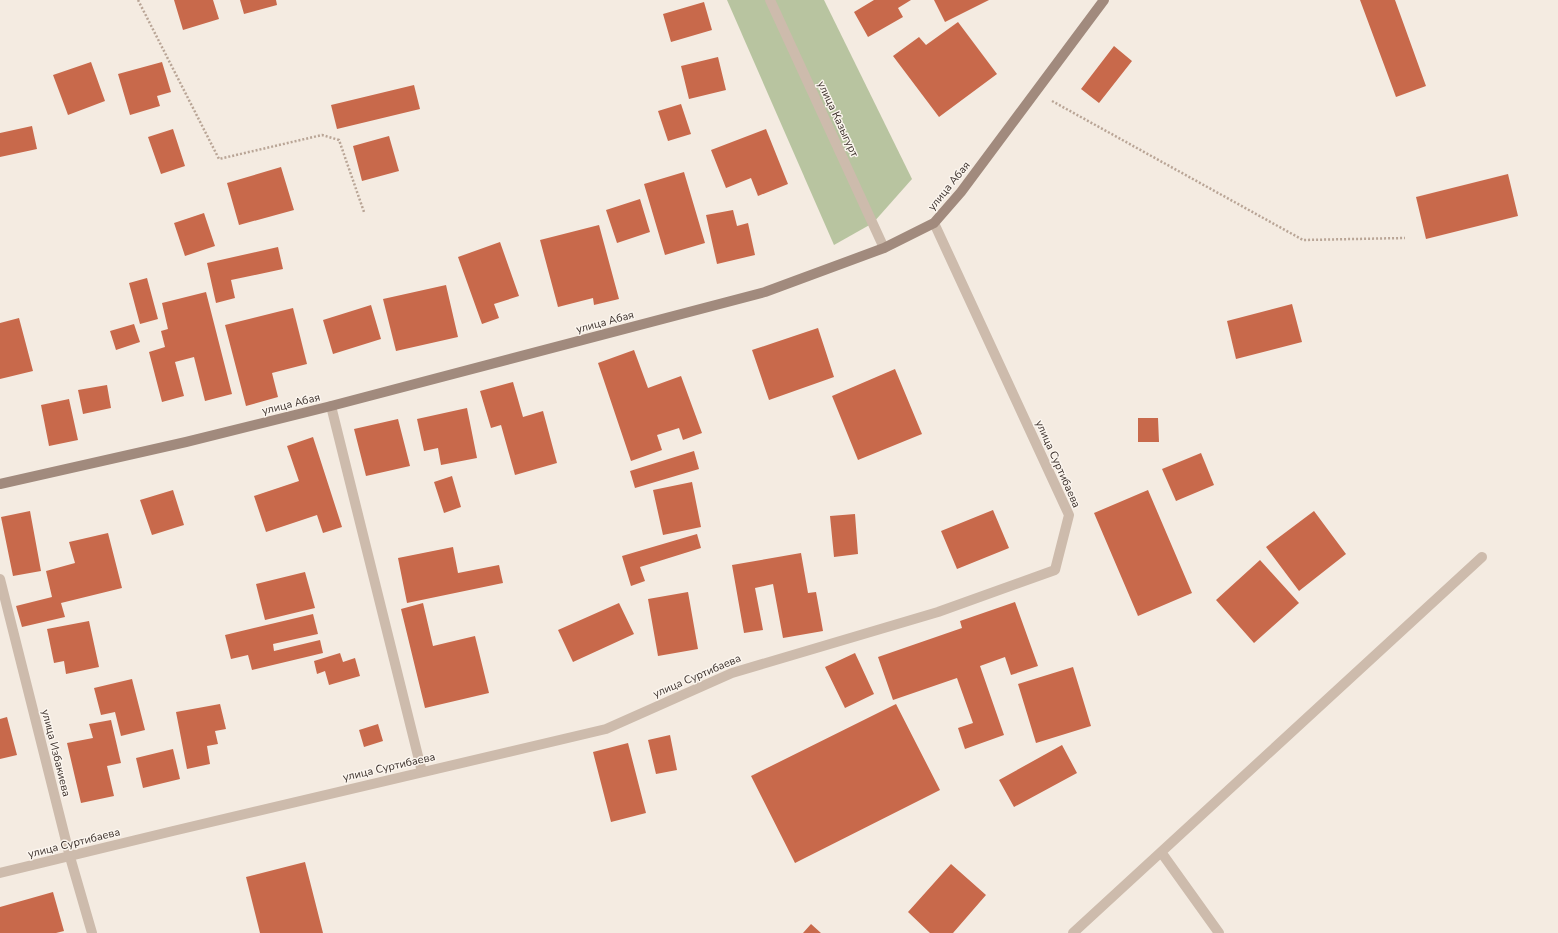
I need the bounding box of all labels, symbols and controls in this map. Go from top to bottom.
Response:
street label: улица Казыгурт [814,79,862,159]
street label: улица Абая [924,158,974,214]
street label: улица Абая [574,307,636,337]
street label: улица Абая [260,390,322,418]
street label: улица Суртибаева [1032,418,1084,510]
street label: улица Суртибаева [651,651,743,701]
street label: улица Избакиева [38,708,74,798]
street label: улица Суртибаева [341,749,437,785]
street label: улица Суртибаева [26,824,122,862]

